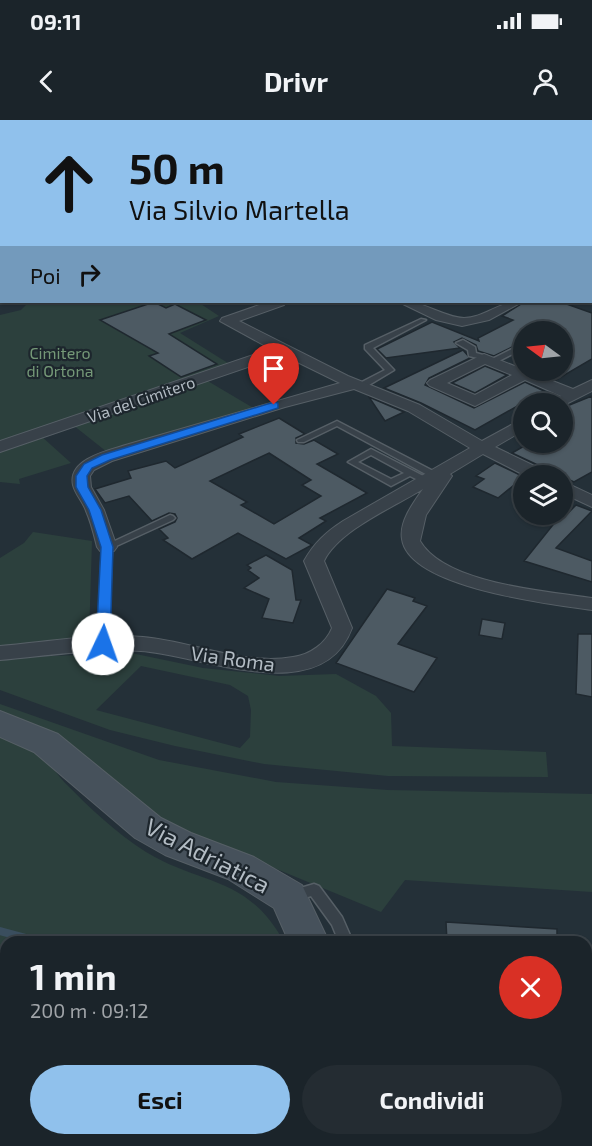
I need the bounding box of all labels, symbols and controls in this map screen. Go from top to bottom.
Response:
text: 09:11 [30,8,82,34]
icon: back [30,65,63,98]
text: Drivr [264,65,328,97]
icon: person [529,65,562,98]
text: 50 m [129,142,225,192]
icon: ahead [30,144,108,222]
text: Via Silvio Martella [129,193,350,225]
icon: right [73,258,106,291]
text: Poi [30,262,61,288]
north arrow [513,321,573,381]
map controls [513,321,573,525]
park label: Cimitero di Ortona [26,343,94,380]
pin [248,343,299,405]
icon: arrive [257,352,290,385]
street label: Via del Cimitero [85,372,197,426]
button: search [513,393,573,453]
button: layers [513,465,573,525]
position arrow [71,612,135,676]
street label: Via Roma [189,640,277,676]
street label: Via Adriatica [141,811,275,899]
text: 1 min [30,954,117,997]
button: close [499,956,562,1019]
text: 200 m · 09:12 [30,998,148,1022]
button: Esci [30,1065,290,1134]
button: Condividi [302,1065,562,1134]

